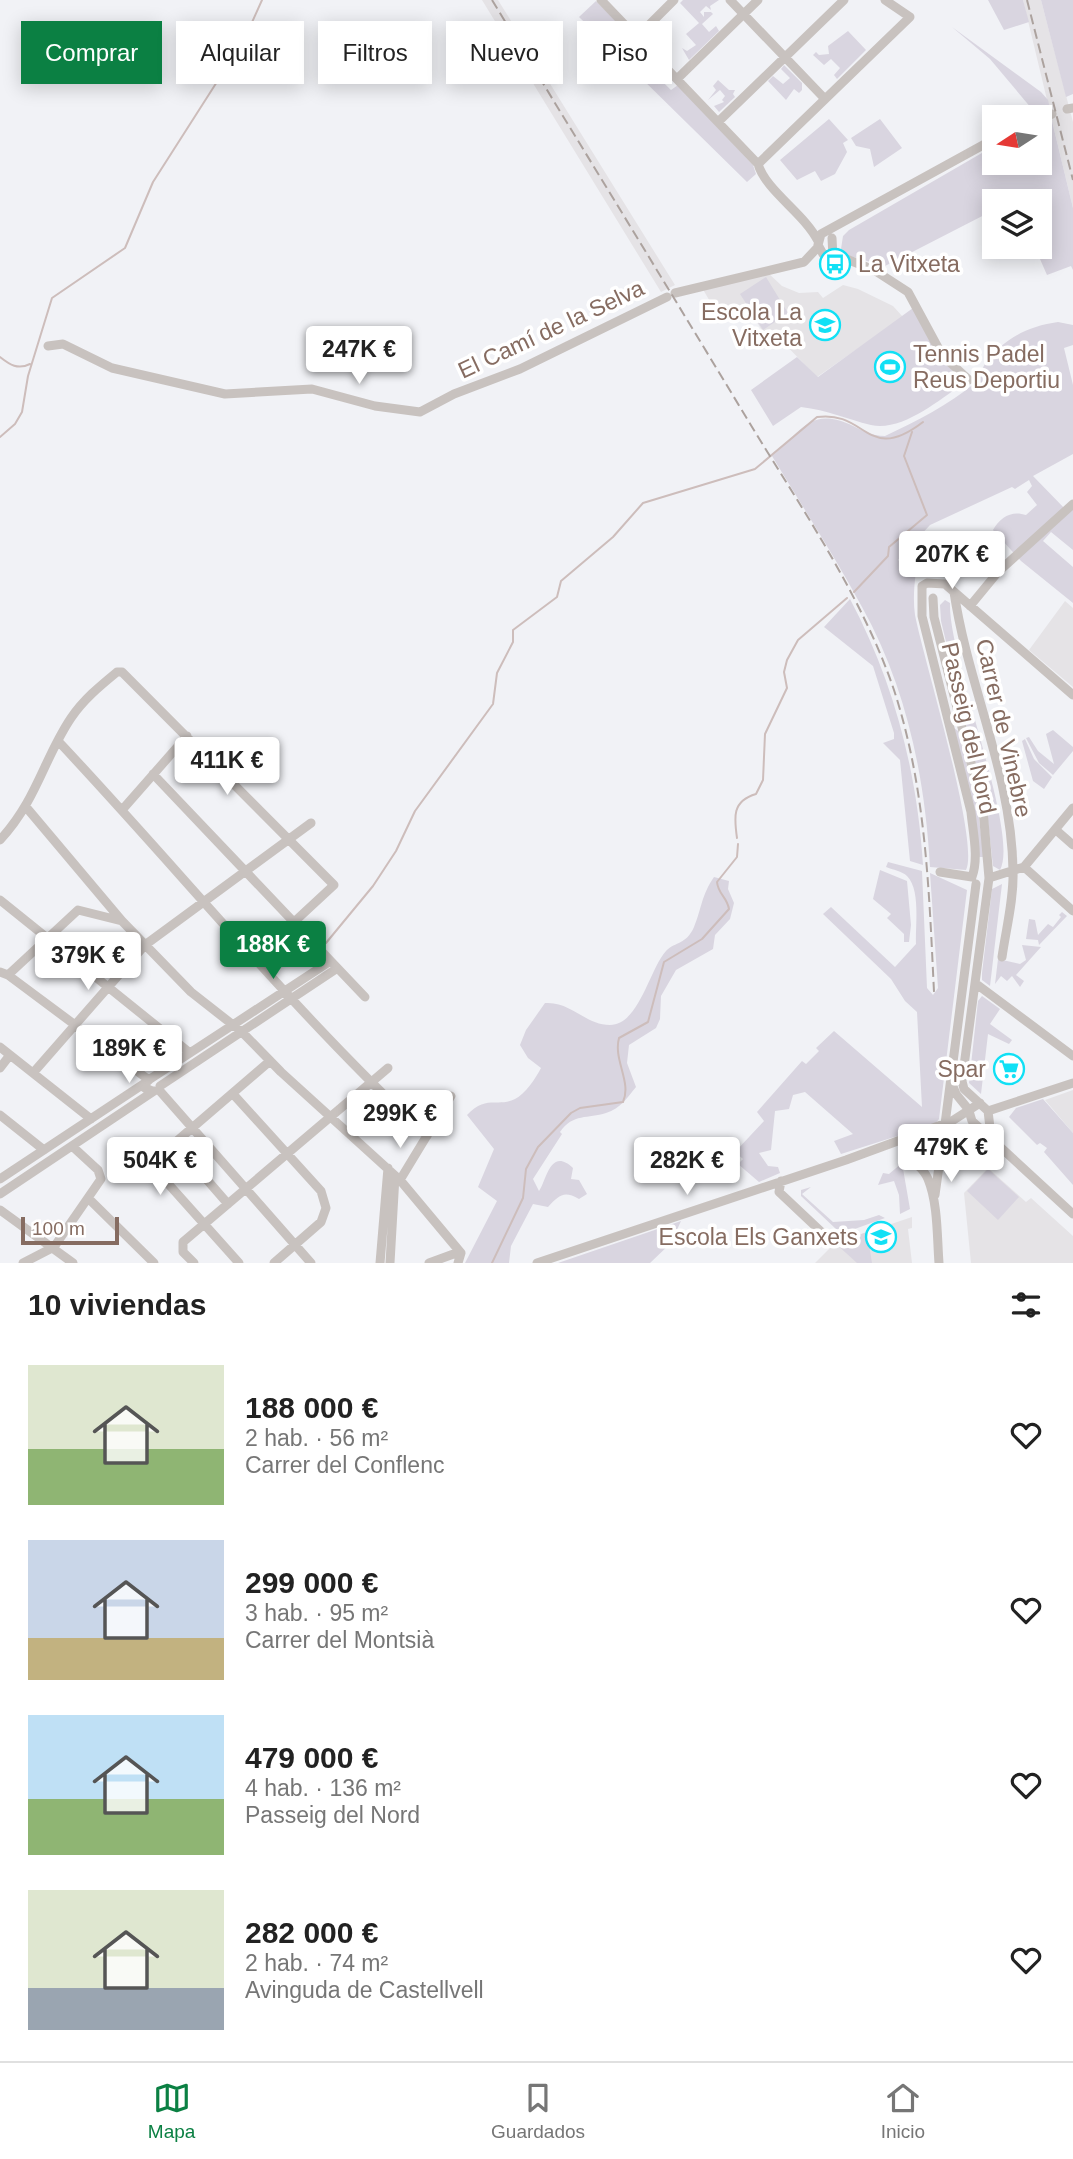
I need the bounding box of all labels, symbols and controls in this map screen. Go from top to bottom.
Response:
chip: Comprar [21,21,162,84]
chip: Alquilar [176,21,304,84]
chip: Filtros [318,21,432,84]
chip: Nuevo [446,21,563,84]
chip: Piso [577,21,672,84]
north arrow [982,105,1052,175]
map controls [982,105,1052,259]
button: layers [982,189,1052,259]
bus stop icon: La Vitxeta [818,247,852,281]
place label: La Vitxeta [858,251,960,277]
street label: El Camí de la Selva [454,274,648,383]
place label: Escola La Vitxeta [701,299,802,351]
school or university icon: Escola La Vitxeta [808,308,842,342]
pin: 247K € [302,326,416,386]
text: 247K € [322,336,396,362]
place label: Tennis Padel Reus Deportiu [913,341,1060,393]
sports icon: Tennis Padel Reus Deportiu [873,350,907,384]
pin: 207K € [895,532,1009,591]
text: 207K € [915,541,989,567]
street label: Carrer de Vinebre [971,636,1037,820]
street label: Passeig del Nord [937,640,1001,816]
pin: 411K € [170,738,284,797]
text: 411K € [191,747,263,773]
pin: 188K € [216,922,330,981]
text: 188K € [236,931,310,957]
pin: 379K € [31,932,145,992]
text: 379K € [51,942,125,968]
pin: 189K € [72,1026,186,1085]
text: 189K € [92,1035,166,1061]
supermarket icon: Spar [992,1052,1026,1086]
place label: Spar [937,1056,986,1082]
pin: 299K € [343,1090,457,1150]
text: 299K € [363,1100,437,1126]
pin: 479K € [894,1124,1008,1184]
text: 479K € [914,1134,988,1160]
pin: 504K € [103,1138,217,1197]
pin: 282K € [630,1138,744,1197]
text: 504K € [123,1147,197,1173]
text: 282K € [650,1147,724,1173]
scale bar [21,1214,119,1246]
text: 100 m [32,1218,85,1239]
school or university icon: Escola Els Ganxets [864,1220,898,1254]
place label: Escola Els Ganxets [659,1224,858,1250]
icon: filters [1007,1286,1045,1324]
text: 10 viviendas [28,1288,206,1321]
text: 188 000 € [245,1391,378,1424]
icon: home [84,1393,168,1477]
icon: heart [1007,1416,1045,1454]
text: 2 hab. · 56 m² [245,1425,388,1451]
text: Carrer del Conflenc [245,1452,444,1478]
text: 299 000 € [245,1566,378,1599]
icon: home [84,1568,168,1652]
icon: heart [1007,1591,1045,1629]
text: 3 hab. · 95 m² [245,1600,388,1626]
text: Carrer del Montsià [245,1627,434,1653]
text: 479 000 € [245,1741,378,1774]
icon: home [84,1743,168,1827]
icon: heart [1007,1766,1045,1804]
text: 4 hab. · 136 m² [245,1775,401,1801]
text: Passeig del Nord [245,1802,420,1828]
text: 282 000 € [245,1916,378,1949]
icon: home [84,1918,168,2002]
icon: heart [1007,1941,1045,1979]
text: 2 hab. · 74 m² [245,1950,388,1976]
text: Avinguda de Castellvell [245,1977,484,2003]
tab: Mapa [148,2079,195,2143]
tab: Guardados [491,2079,585,2143]
tab: Inicio [881,2079,925,2143]

